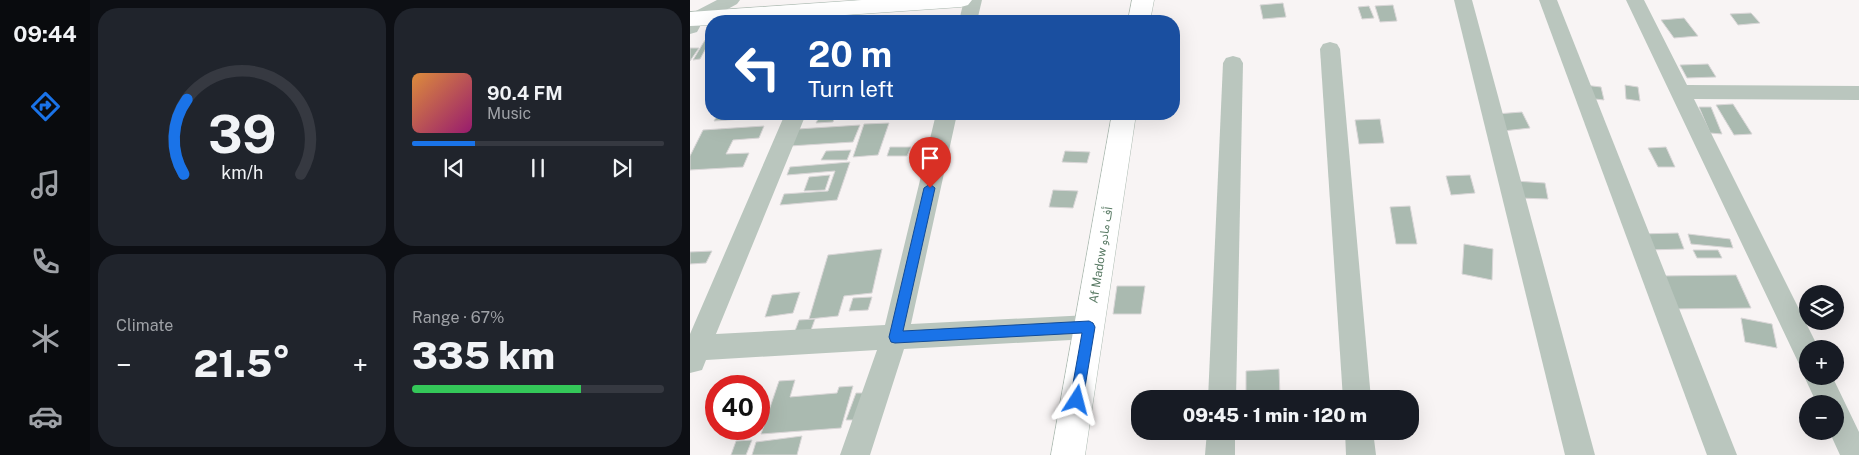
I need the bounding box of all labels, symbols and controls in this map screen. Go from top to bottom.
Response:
text: 09:44 [13,21,77,47]
text: 20 m [808,34,892,75]
icon: left [725,35,790,100]
text: Turn left [808,76,894,102]
text: 90.4 FM [487,82,563,104]
icon: directions [28,89,63,124]
text: 39 [208,104,276,165]
text: Music [487,104,531,123]
pin [909,137,951,188]
icon: arrive [916,144,944,172]
icon: previous [440,154,468,182]
icon: pause [524,154,552,182]
icon: next [608,154,636,182]
text: km/h [221,162,263,183]
icon: music [28,167,63,202]
street label: Af Madow أف مادو [1086,206,1116,304]
icon: phone [28,244,63,279]
map controls [1799,285,1844,440]
button: layers [1799,285,1844,330]
text: Range · 67% [412,308,504,327]
text: Climate [116,316,173,335]
icon: climate [28,321,63,356]
text: 335 km [412,333,555,378]
button: + [1799,340,1844,385]
text: 21.5° [194,341,290,386]
text: − [116,348,132,381]
text: + [352,348,368,381]
position arrow [1050,373,1102,425]
speed limit sign: 40 [705,375,770,440]
button: − [1799,395,1844,440]
icon: car [28,399,63,434]
text: 09:45 · 1 min · 120 m [1183,404,1367,426]

